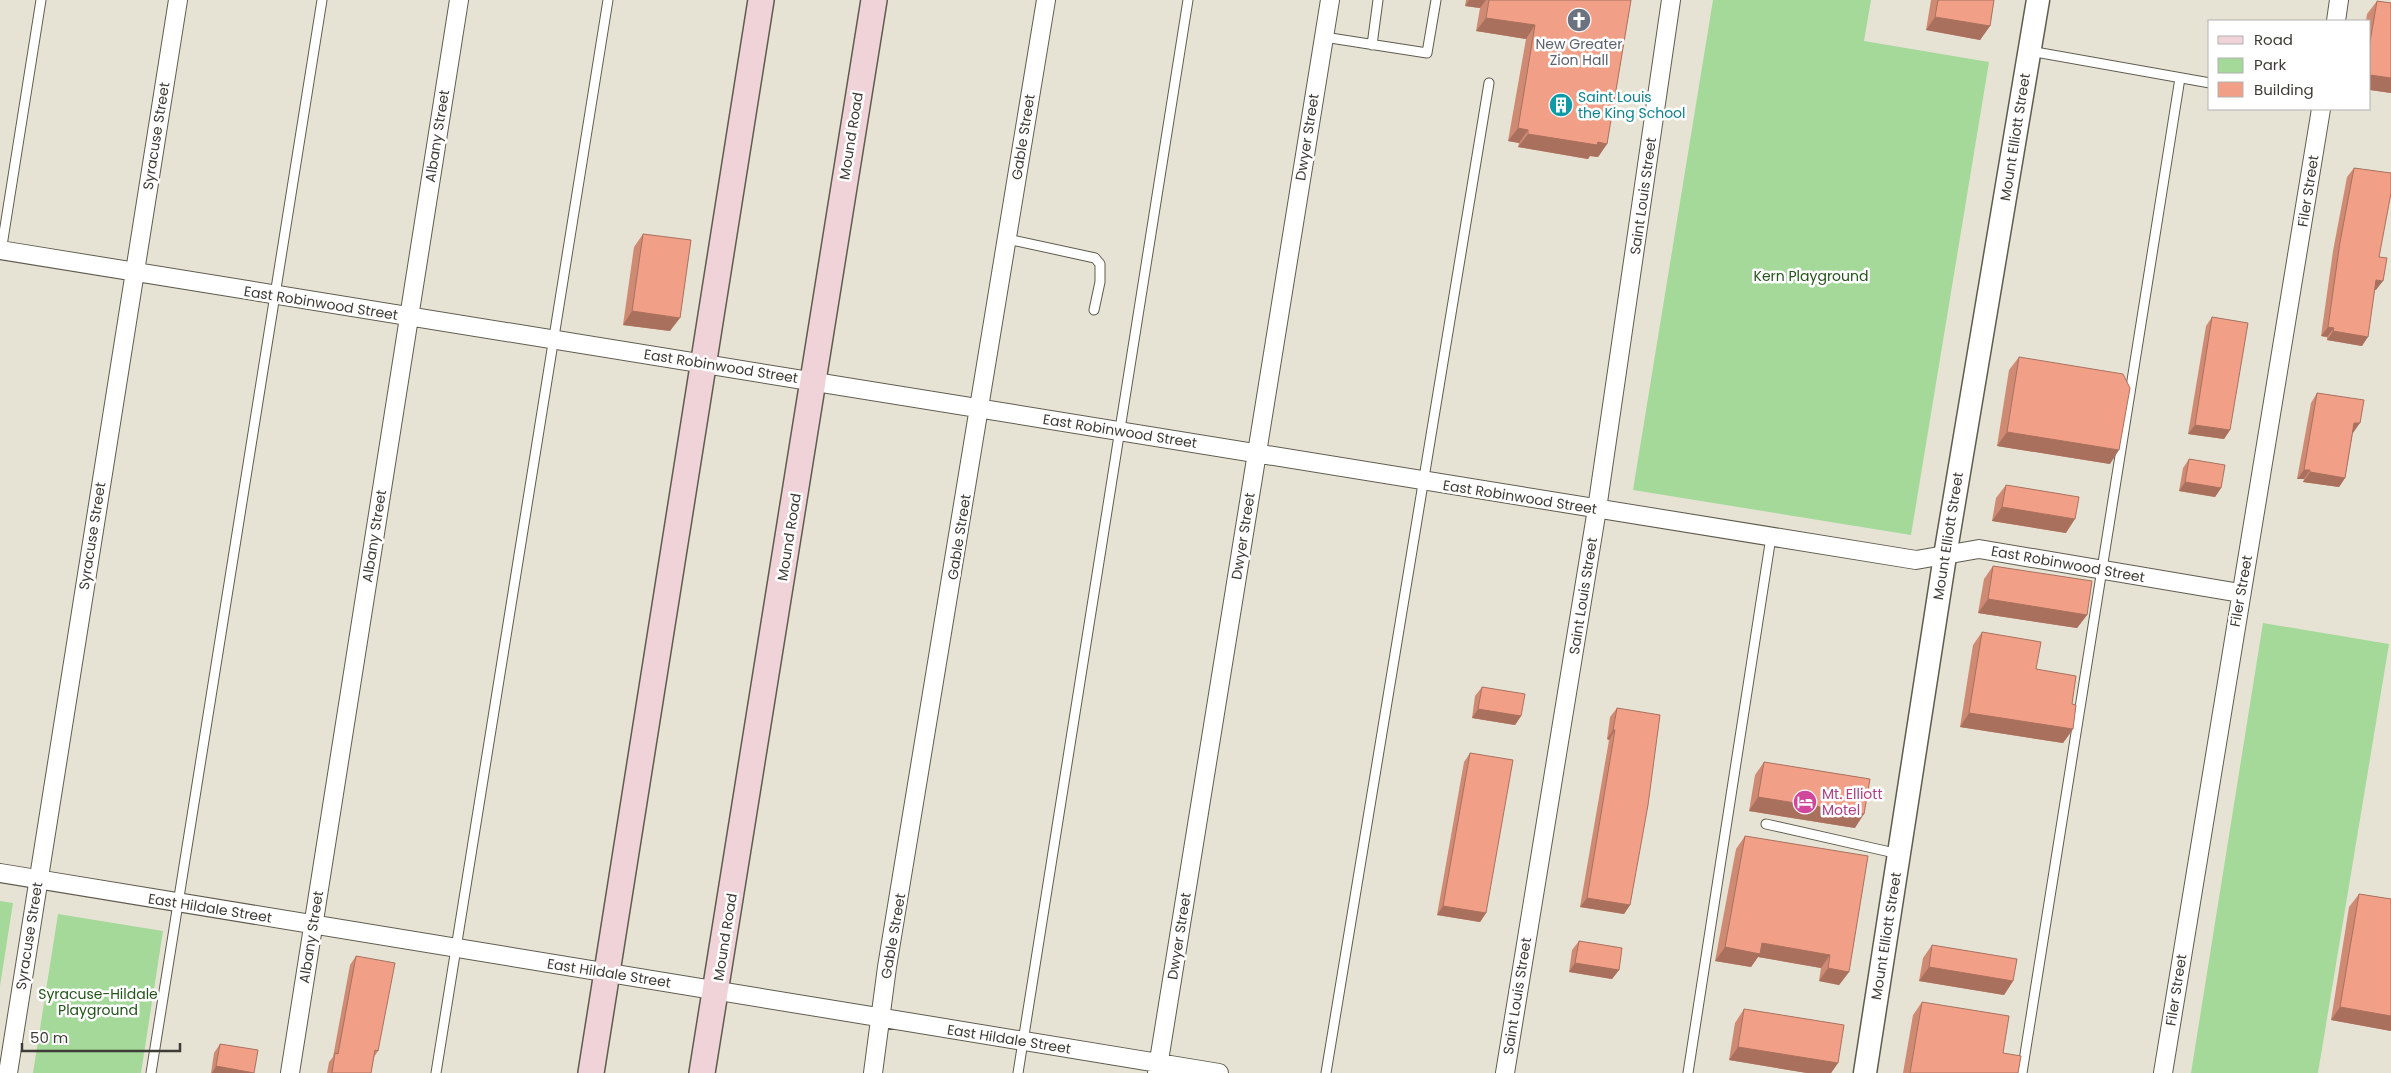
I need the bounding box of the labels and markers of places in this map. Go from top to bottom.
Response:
church icon: New Greater Zion Hall [1566,7,1592,33]
place label: New Greater Zion Hall [1536,34,1623,70]
place label: Saint Louis the King School [1578,87,1686,123]
building icon: Saint Louis the King School [1548,92,1574,118]
place label: Mt. Elliott Motel [1822,784,1883,820]
hotel icon: Mt. Elliott Motel [1792,789,1818,815]

